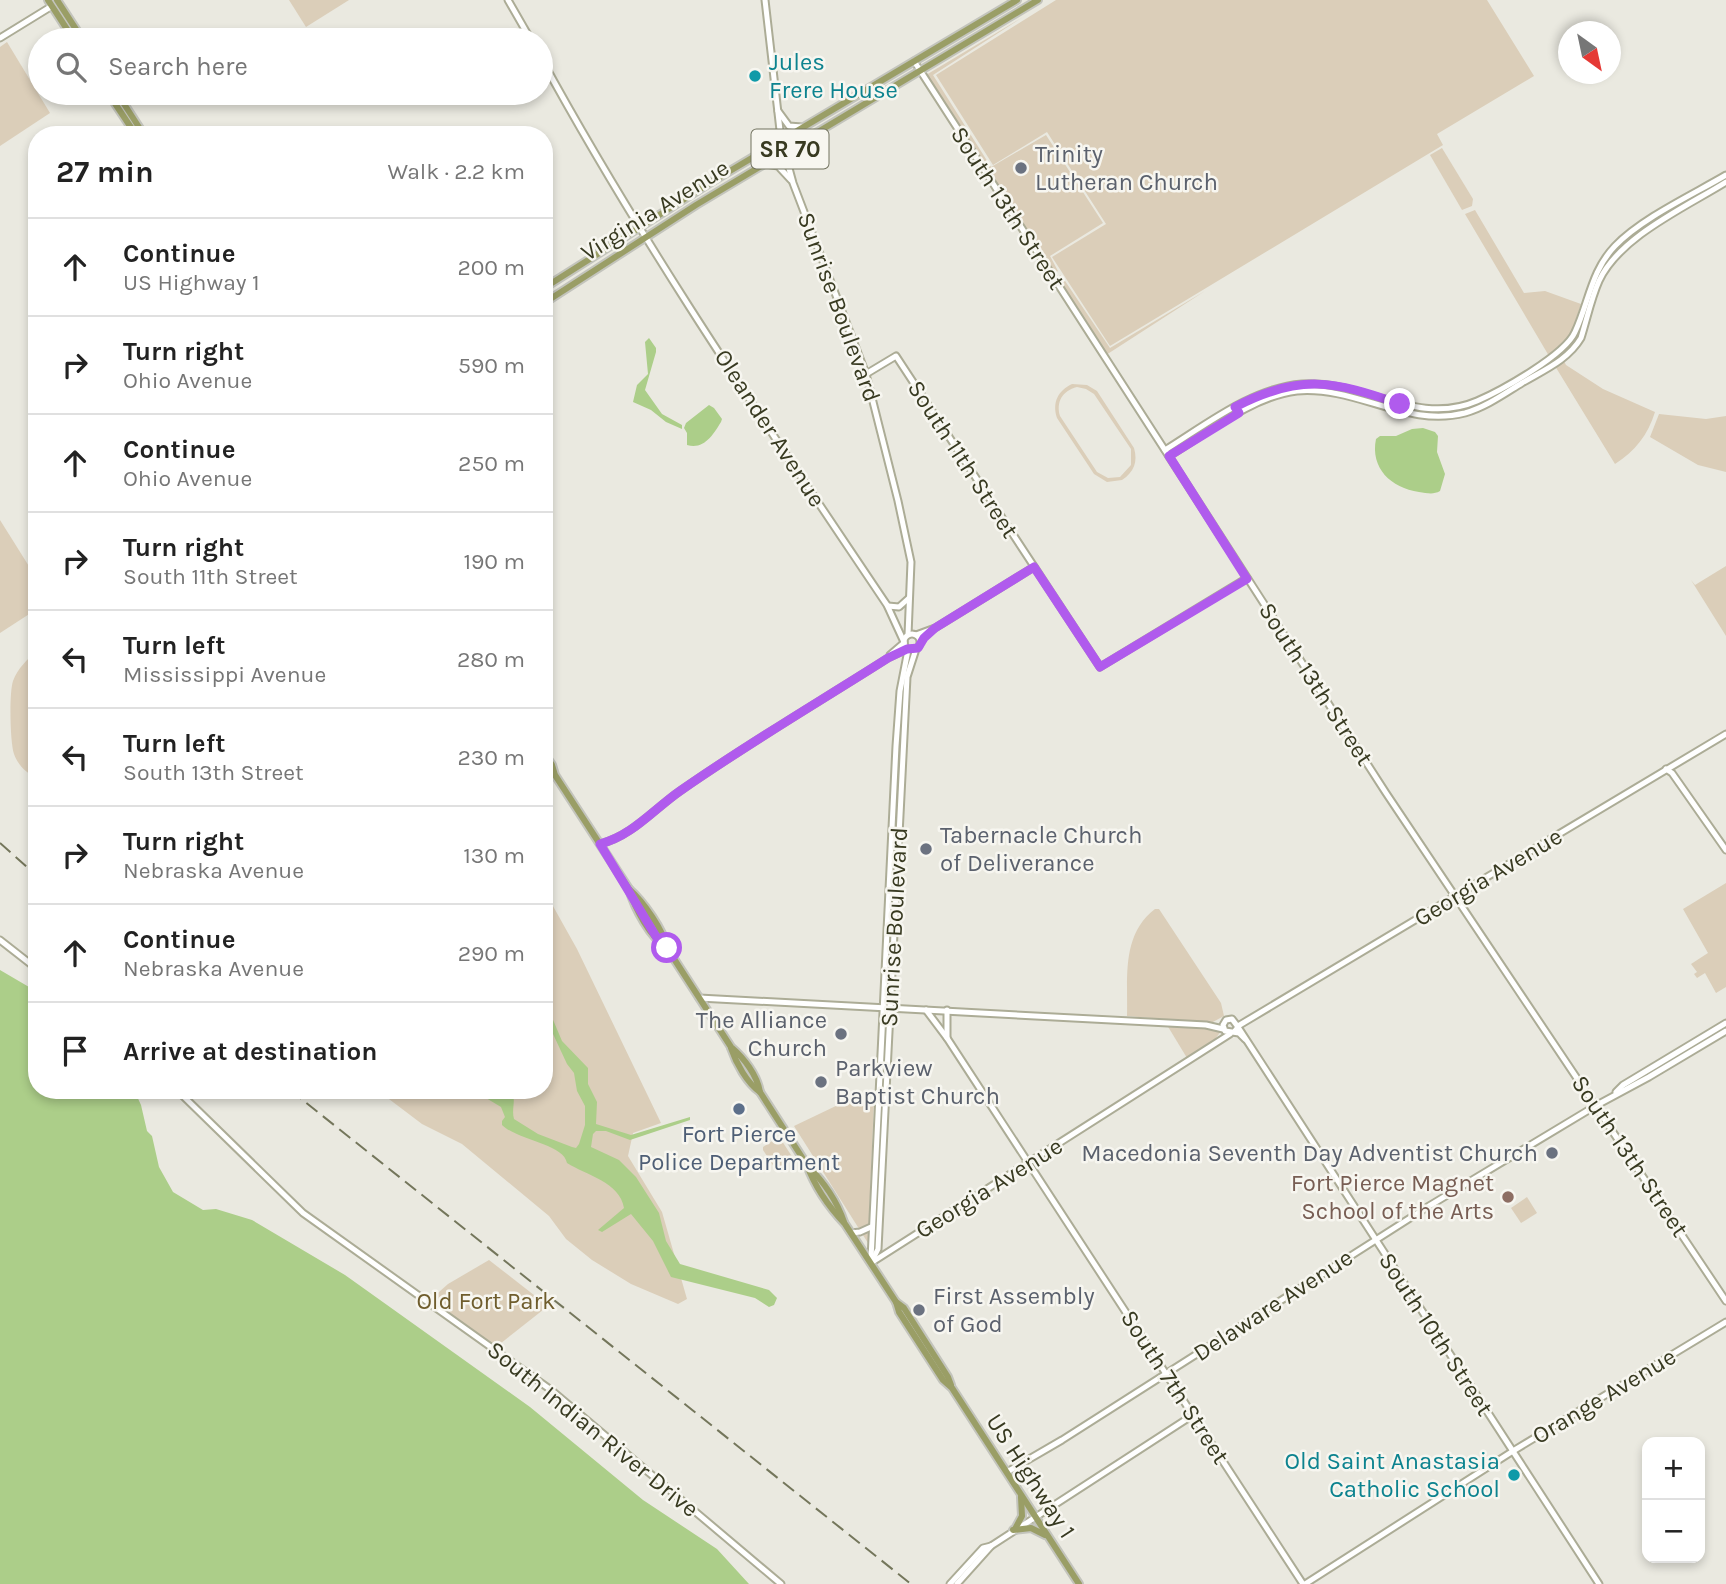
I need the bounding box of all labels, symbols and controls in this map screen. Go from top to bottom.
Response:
north arrow [1558,21,1621,84]
search box [28,28,553,105]
icon: search [52,48,90,86]
place label: Jules Frere House [769,48,898,104]
text: Search here [108,51,248,82]
marker: Jules Frere House [747,68,763,84]
street label: South 13th Street [945,121,1071,295]
road number: SR 70 [752,130,828,168]
place label: Trinity Lutheran Church [1035,140,1218,196]
street label: Virginia Avenue [576,153,734,267]
text: 27 min [56,154,154,190]
text: Walk · 2.2 km [387,158,525,185]
marker: Trinity Lutheran Church [1013,160,1029,176]
street label: Sunrise Boulevard [792,208,886,406]
text: Continue [123,238,235,269]
icon: ahead [56,248,94,286]
text: 200 m [457,254,525,281]
text: US Highway 1 [123,269,260,296]
text: Turn right [123,336,244,367]
street label: Oleander Avenue [709,344,831,512]
icon: right [56,346,94,384]
text: 590 m [458,352,525,379]
text: Ohio Avenue [123,367,252,394]
street label: South 11th Street [902,375,1024,543]
route end [1384,388,1415,419]
text: Continue [123,434,235,465]
icon: ahead [56,444,94,482]
text: 250 m [458,450,525,477]
text: Ohio Avenue [123,465,252,492]
text: Turn right [123,532,244,563]
icon: right [56,542,94,580]
text: 190 m [463,548,525,575]
text: South 11th Street [123,563,298,590]
street label: South 13th Street [1253,597,1379,771]
text: Turn left [123,630,225,661]
icon: left [56,640,94,678]
text: 280 m [457,646,525,673]
text: Mississippi Avenue [123,661,326,688]
text: Turn left [123,728,225,759]
icon: left [56,738,94,776]
text: 230 m [457,744,525,771]
text: South 13th Street [123,759,304,786]
place label: Tabernacle Church of Deliverance [940,821,1142,877]
street label: Georgia Avenue [1409,822,1567,932]
text: Turn right [123,826,244,857]
street label: Sunrise Boulevard [875,827,913,1027]
icon: right [56,836,94,874]
marker: Tabernacle Church of Deliverance [918,841,934,857]
text: 130 m [463,842,525,869]
text: Nebraska Avenue [123,857,304,884]
text: Continue [123,924,235,955]
route start [651,932,682,963]
icon: ahead [56,934,94,972]
text: 290 m [458,940,525,967]
text: Nebraska Avenue [123,955,304,982]
place label: The Alliance Church [696,1006,827,1062]
marker: The Alliance Church [833,1026,849,1042]
icon: arrive [56,1032,94,1070]
text: Arrive at destination [123,1036,377,1067]
place label: Parkview Baptist Church [835,1054,1000,1110]
street label: South 13th Street [1566,1070,1694,1242]
marker: Parkview Baptist Church [813,1074,829,1090]
marker: Fort Pierce Police Department [731,1101,747,1117]
place label: Fort Pierce Police Department [638,1120,840,1176]
street label: Georgia Avenue [910,1132,1068,1244]
place label: Macedonia Seventh Day Adventist Church [1081,1139,1538,1167]
marker: Macedonia Seventh Day Adventist Church [1544,1145,1560,1161]
place label: Fort Pierce Magnet School of the Arts [1291,1169,1494,1225]
marker: Fort Pierce Magnet School of the Arts [1500,1189,1516,1205]
street label: Delaware Avenue [1188,1243,1358,1367]
street label: South 10th Street [1373,1247,1499,1421]
place label: First Assembly of God [933,1282,1095,1338]
park label: Old Fort Park [416,1287,556,1315]
marker: First Assembly of God [911,1302,927,1318]
street label: South 7th Street [1115,1305,1235,1469]
street label: South Indian River Drive [482,1335,704,1523]
street label: Orange Avenue [1527,1342,1681,1450]
street label: US Highway 1 [980,1409,1082,1543]
map controls [1642,1437,1705,1563]
button: + [1642,1437,1705,1500]
place label: Old Saint Anastasia Catholic School [1284,1447,1500,1503]
marker: Old Saint Anastasia Catholic School [1506,1467,1522,1483]
button: − [1642,1500,1705,1563]

